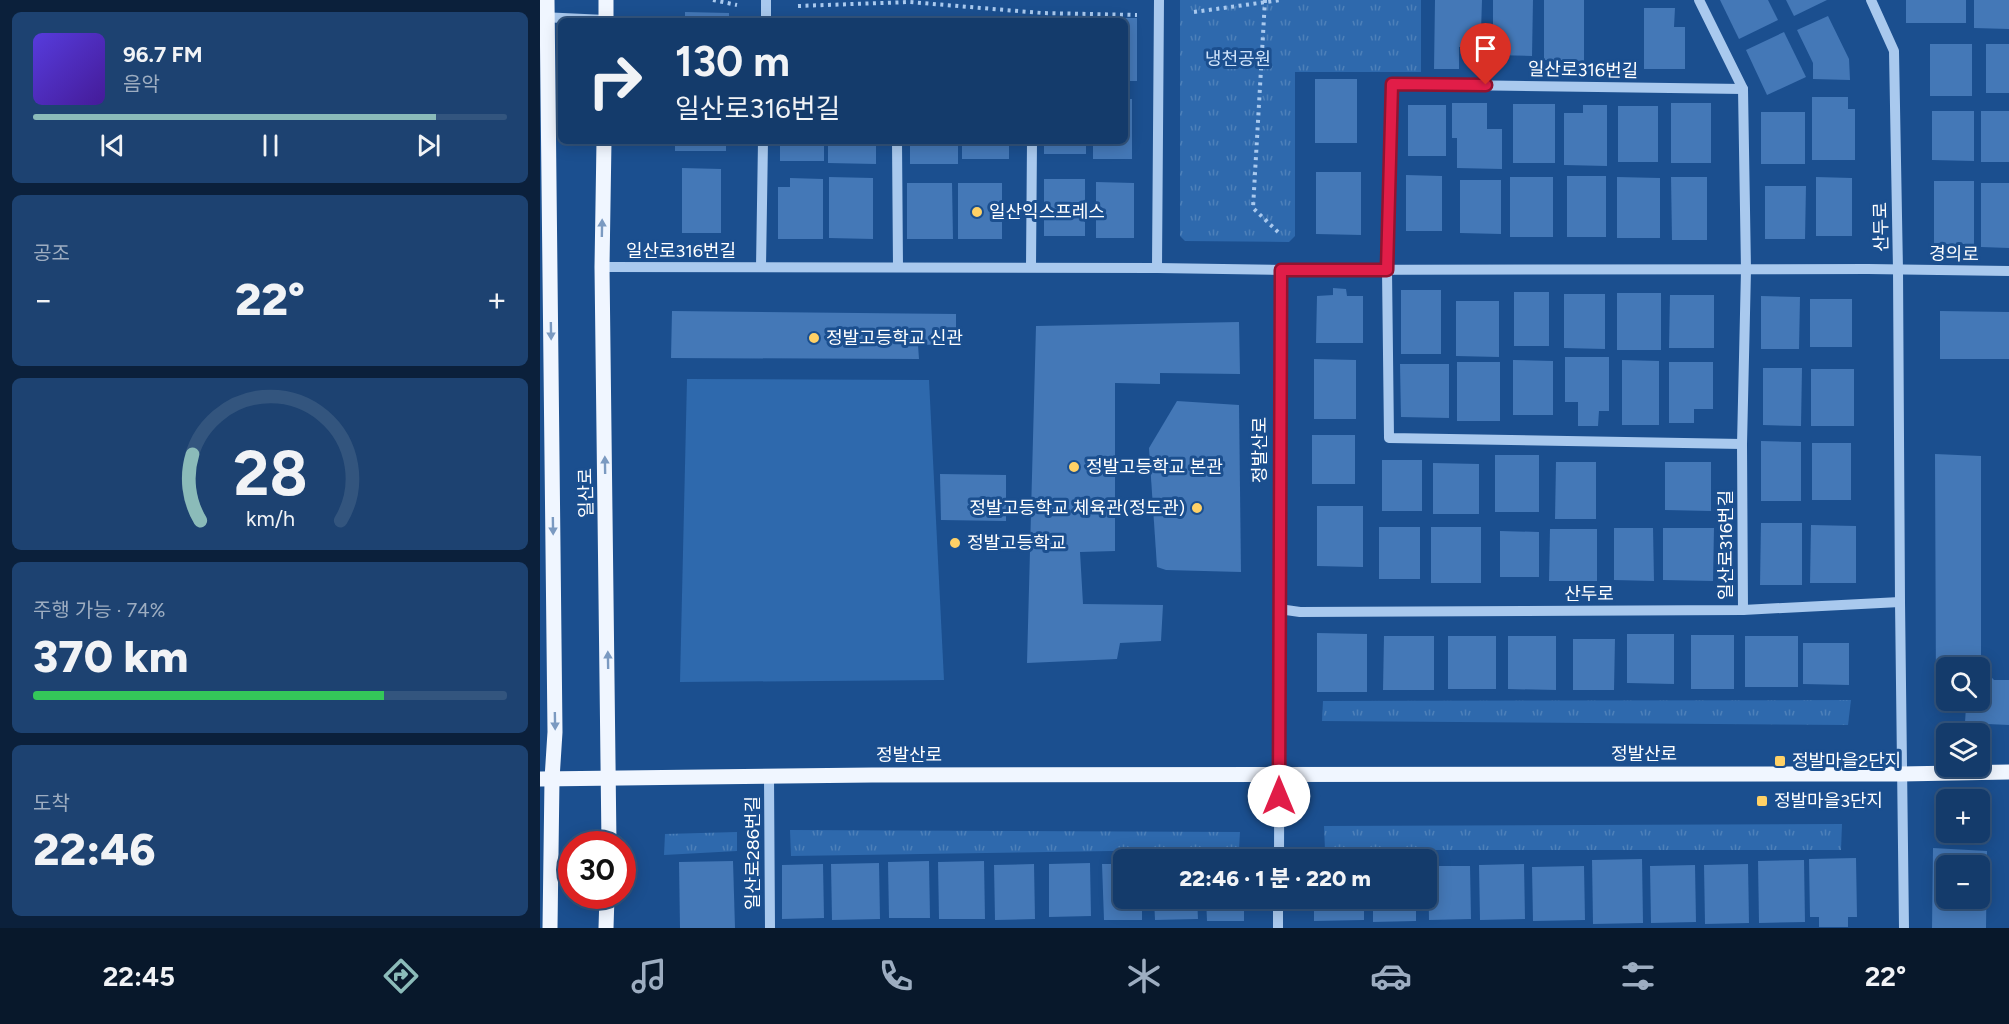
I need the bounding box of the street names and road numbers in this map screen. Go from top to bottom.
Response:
street label: 일산로316번길 [1528,58,1638,82]
street label: 산두로 [1870,202,1892,252]
street label: 일산로316번길 [626,240,736,262]
street label: 경의로 [1929,243,1979,265]
street label: 정발산로 [1249,417,1271,483]
street label: 일산로 [575,468,597,518]
street label: 일산로316번길 [1715,490,1737,600]
street label: 산두로 [1564,583,1614,605]
street label: 정발산로 [1611,743,1677,765]
street label: 정발산로 [876,744,942,766]
street label: 일산로286번길 [742,796,764,910]

